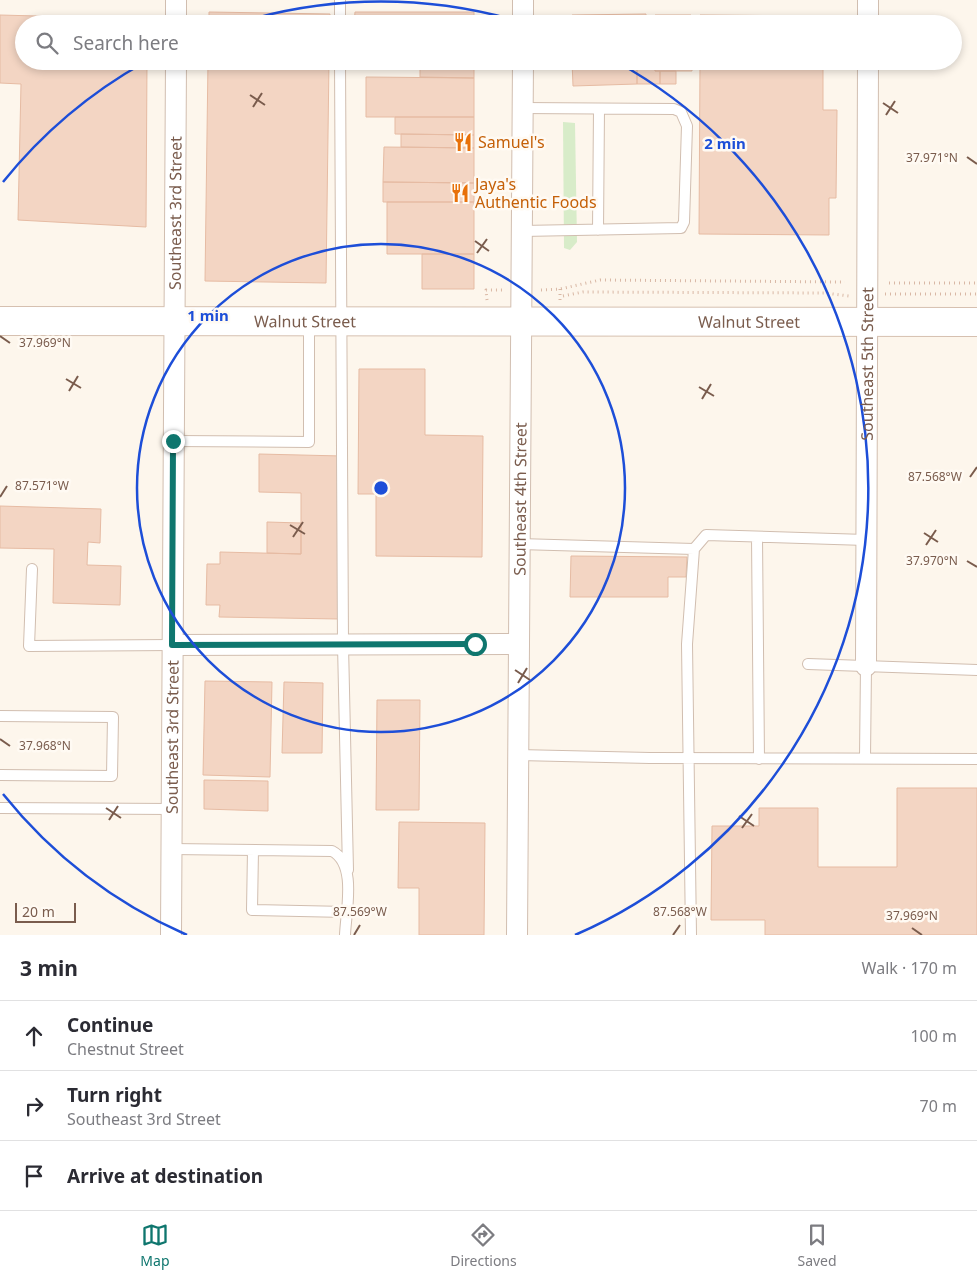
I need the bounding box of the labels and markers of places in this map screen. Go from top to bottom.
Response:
restaurant icon: Samuel's [452,131,474,153]
place label: Samuel's [478,131,545,153]
place label: Jaya's Authentic Foods [473,173,597,213]
restaurant icon: Jaya's Authentic Foods [449,182,471,204]
centre of rings [372,479,390,497]

